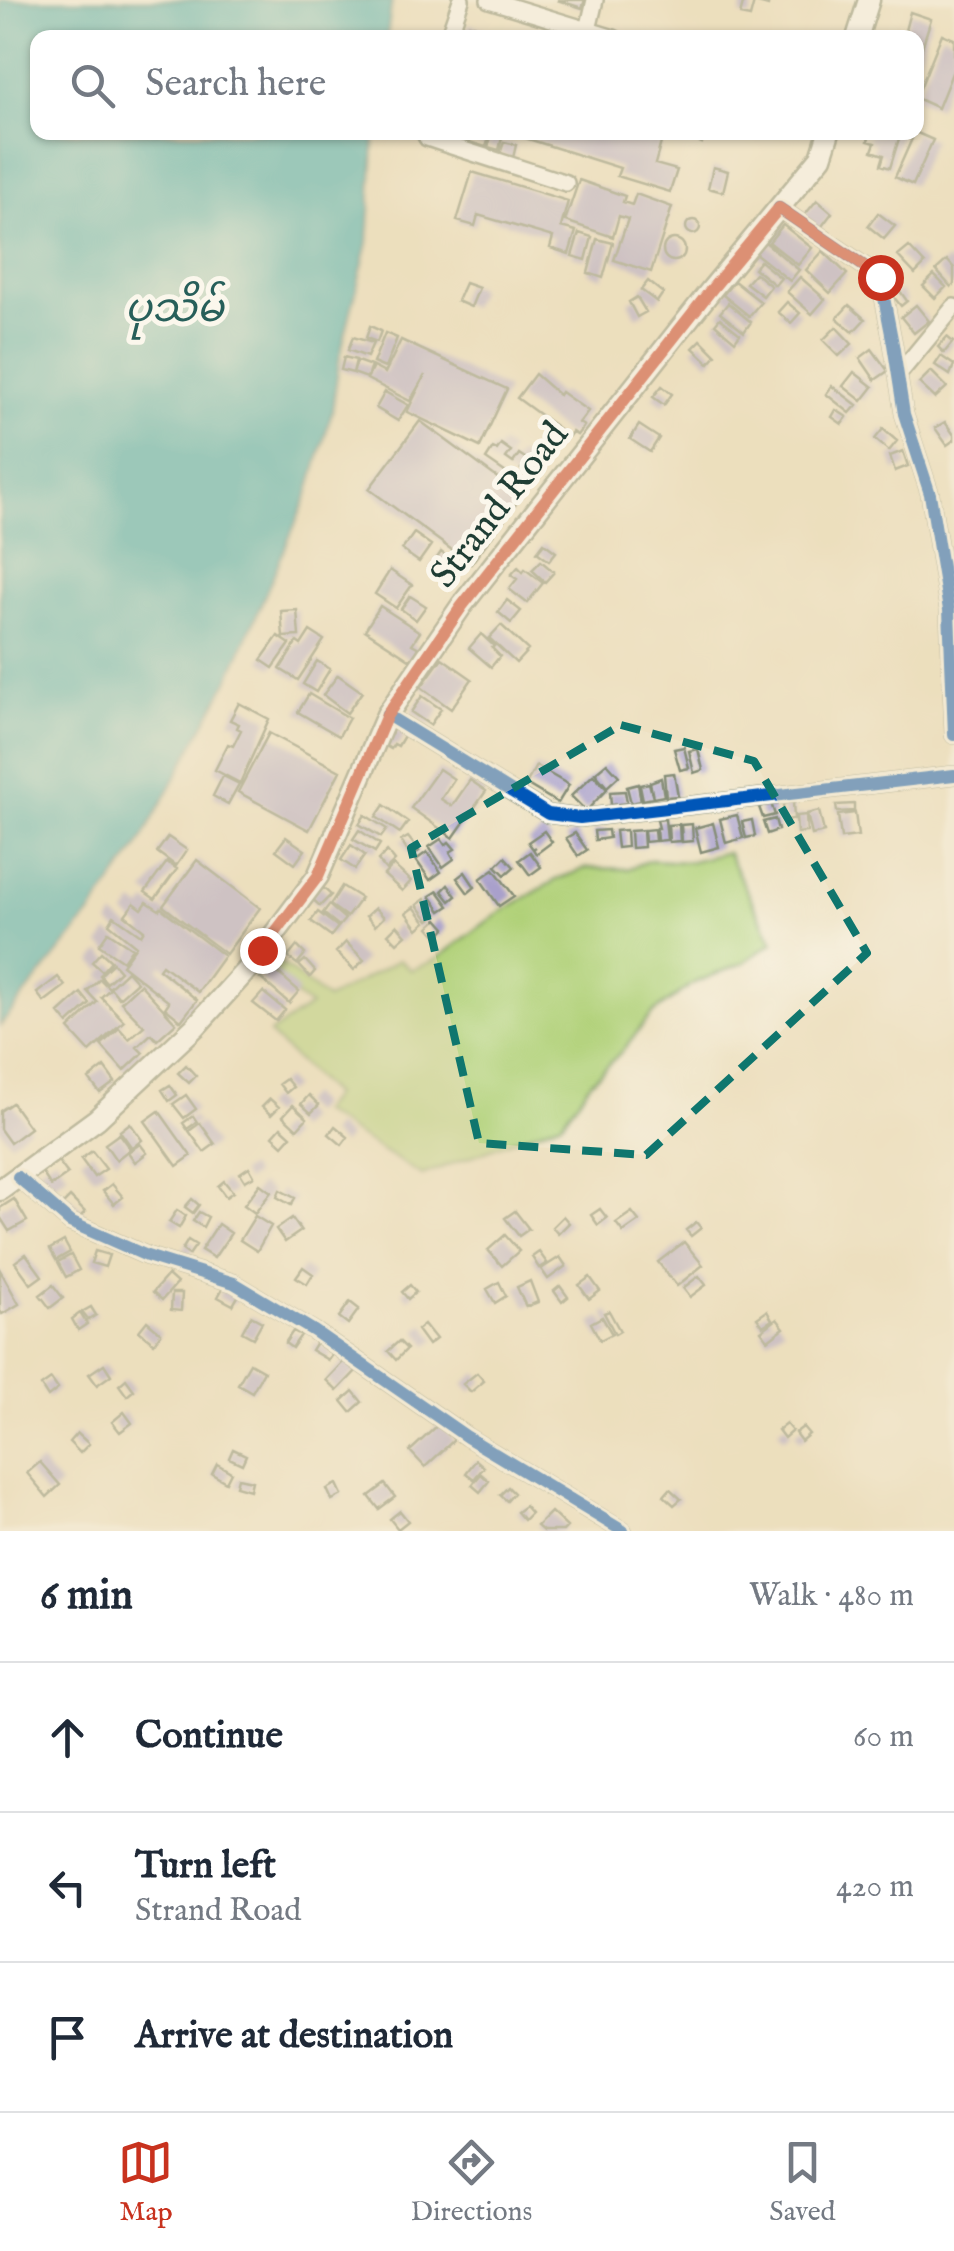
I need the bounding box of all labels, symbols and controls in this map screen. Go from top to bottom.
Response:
search box [30,30,924,140]
icon: search [65,58,120,113]
text: Search here [145,61,326,109]
route start [858,255,904,301]
water label: ပုသိမ် [124,280,226,340]
street label: Strand Road [421,413,581,598]
route end [240,928,286,974]
text: 6 min [40,1570,133,1623]
text: Walk · 480 m [749,1576,914,1617]
icon: ahead [40,1710,95,1765]
text: Continue [135,1713,283,1761]
text: 60 m [853,1717,914,1758]
text: Turn left [135,1843,276,1891]
icon: left [40,1860,95,1915]
text: 420 m [836,1867,914,1908]
text: Strand Road [135,1891,301,1932]
icon: arrive [40,2010,95,2065]
text: Arrive at destination [135,2013,453,2061]
tab: Map [118,2135,173,2230]
tab: Directions [410,2135,532,2230]
tab: Saved [769,2135,836,2230]

